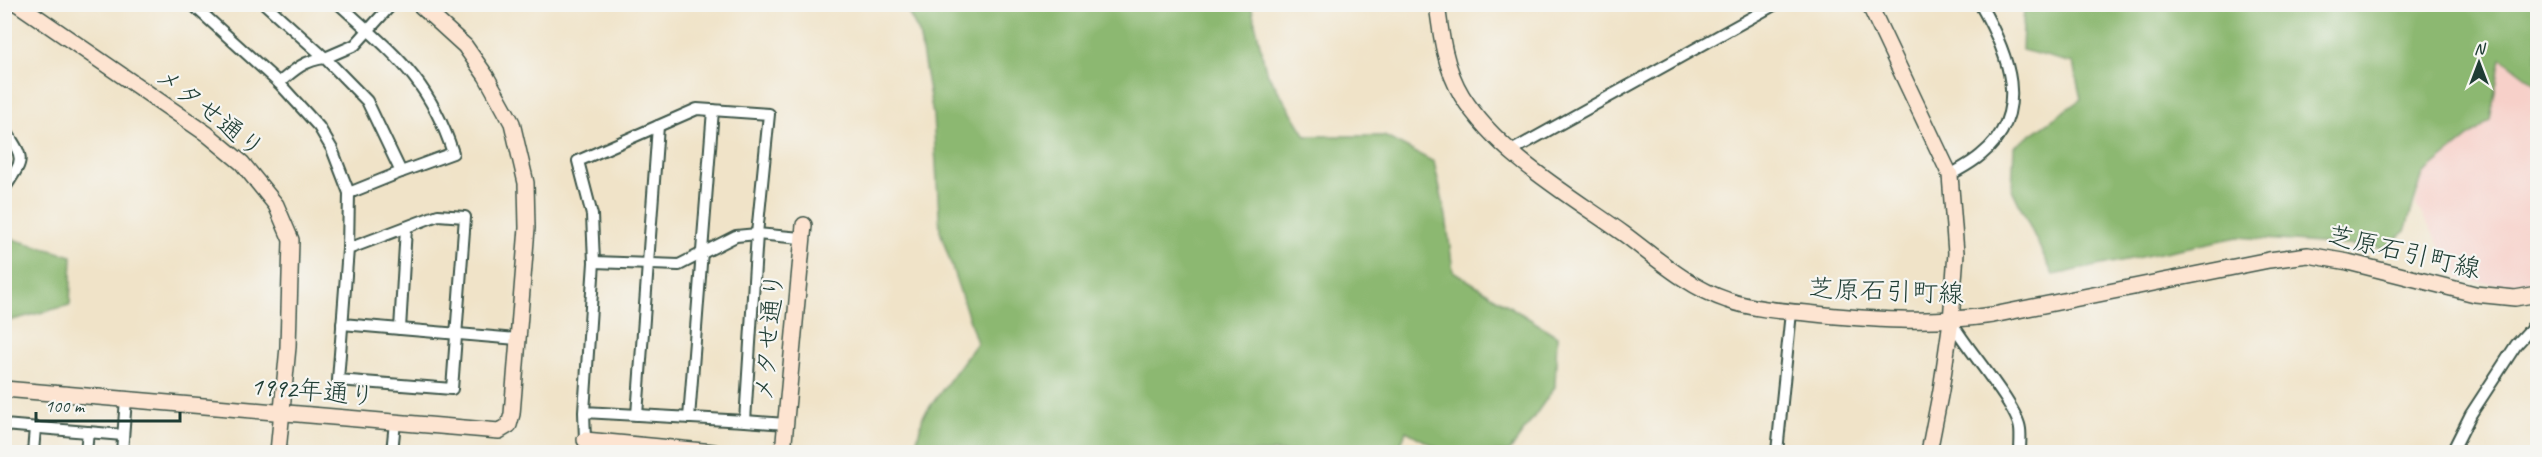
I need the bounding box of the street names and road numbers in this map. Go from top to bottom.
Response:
street label: メタせ通り [149,59,271,165]
street label: 芝原石引町線 [2324,218,2484,286]
street label: メタせ通り [747,271,791,403]
street label: 芝原石引町線 [1807,272,1965,310]
street label: 1992年通り [249,369,377,413]

